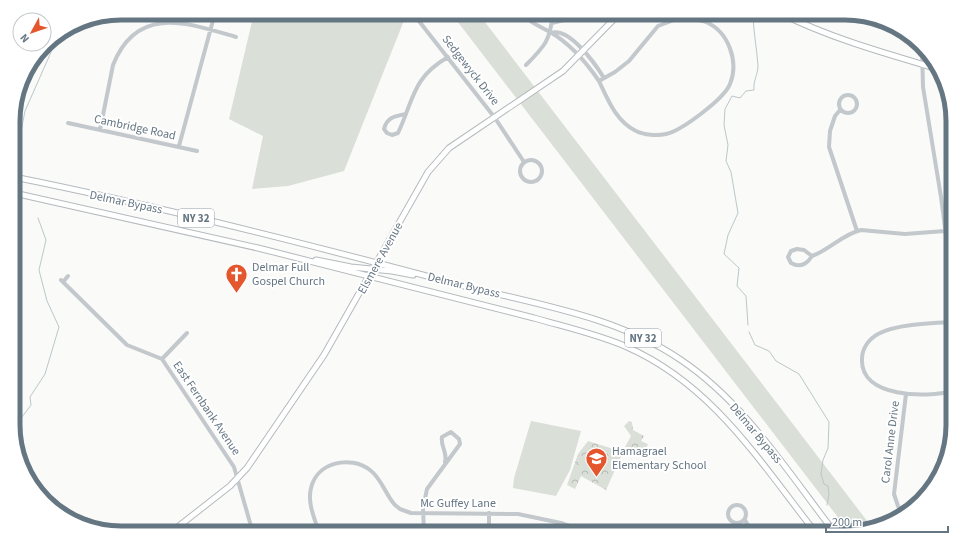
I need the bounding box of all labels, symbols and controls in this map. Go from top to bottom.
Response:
north arrow [12,12,52,52]
text: N [17,30,33,46]
street label: Sedgewyck Drive [438,32,503,109]
street label: Cambridge Road [92,111,177,144]
street label: Delmar Bypass [88,186,164,219]
road number: NY 32 [178,209,214,227]
street label: Elsmere Avenue [354,219,407,297]
place label: Delmar Full Gospel Church [252,259,325,290]
church icon: Delmar Full Gospel Church [224,261,250,294]
street label: Delmar Bypass [426,268,502,303]
road number: NY 32 [625,329,661,347]
street label: East Fernbank Avenue [169,358,245,459]
street label: Delmar Bypass [725,399,786,467]
street label: Carol Anne Drive [877,400,904,484]
place label: Hamagrael Elementary School [612,443,707,474]
school or university icon: Hamagrael Elementary School [583,445,609,478]
street label: Mc Guffey Lane [420,495,496,512]
scale bar [826,508,948,534]
text: 200 m [832,514,862,531]

